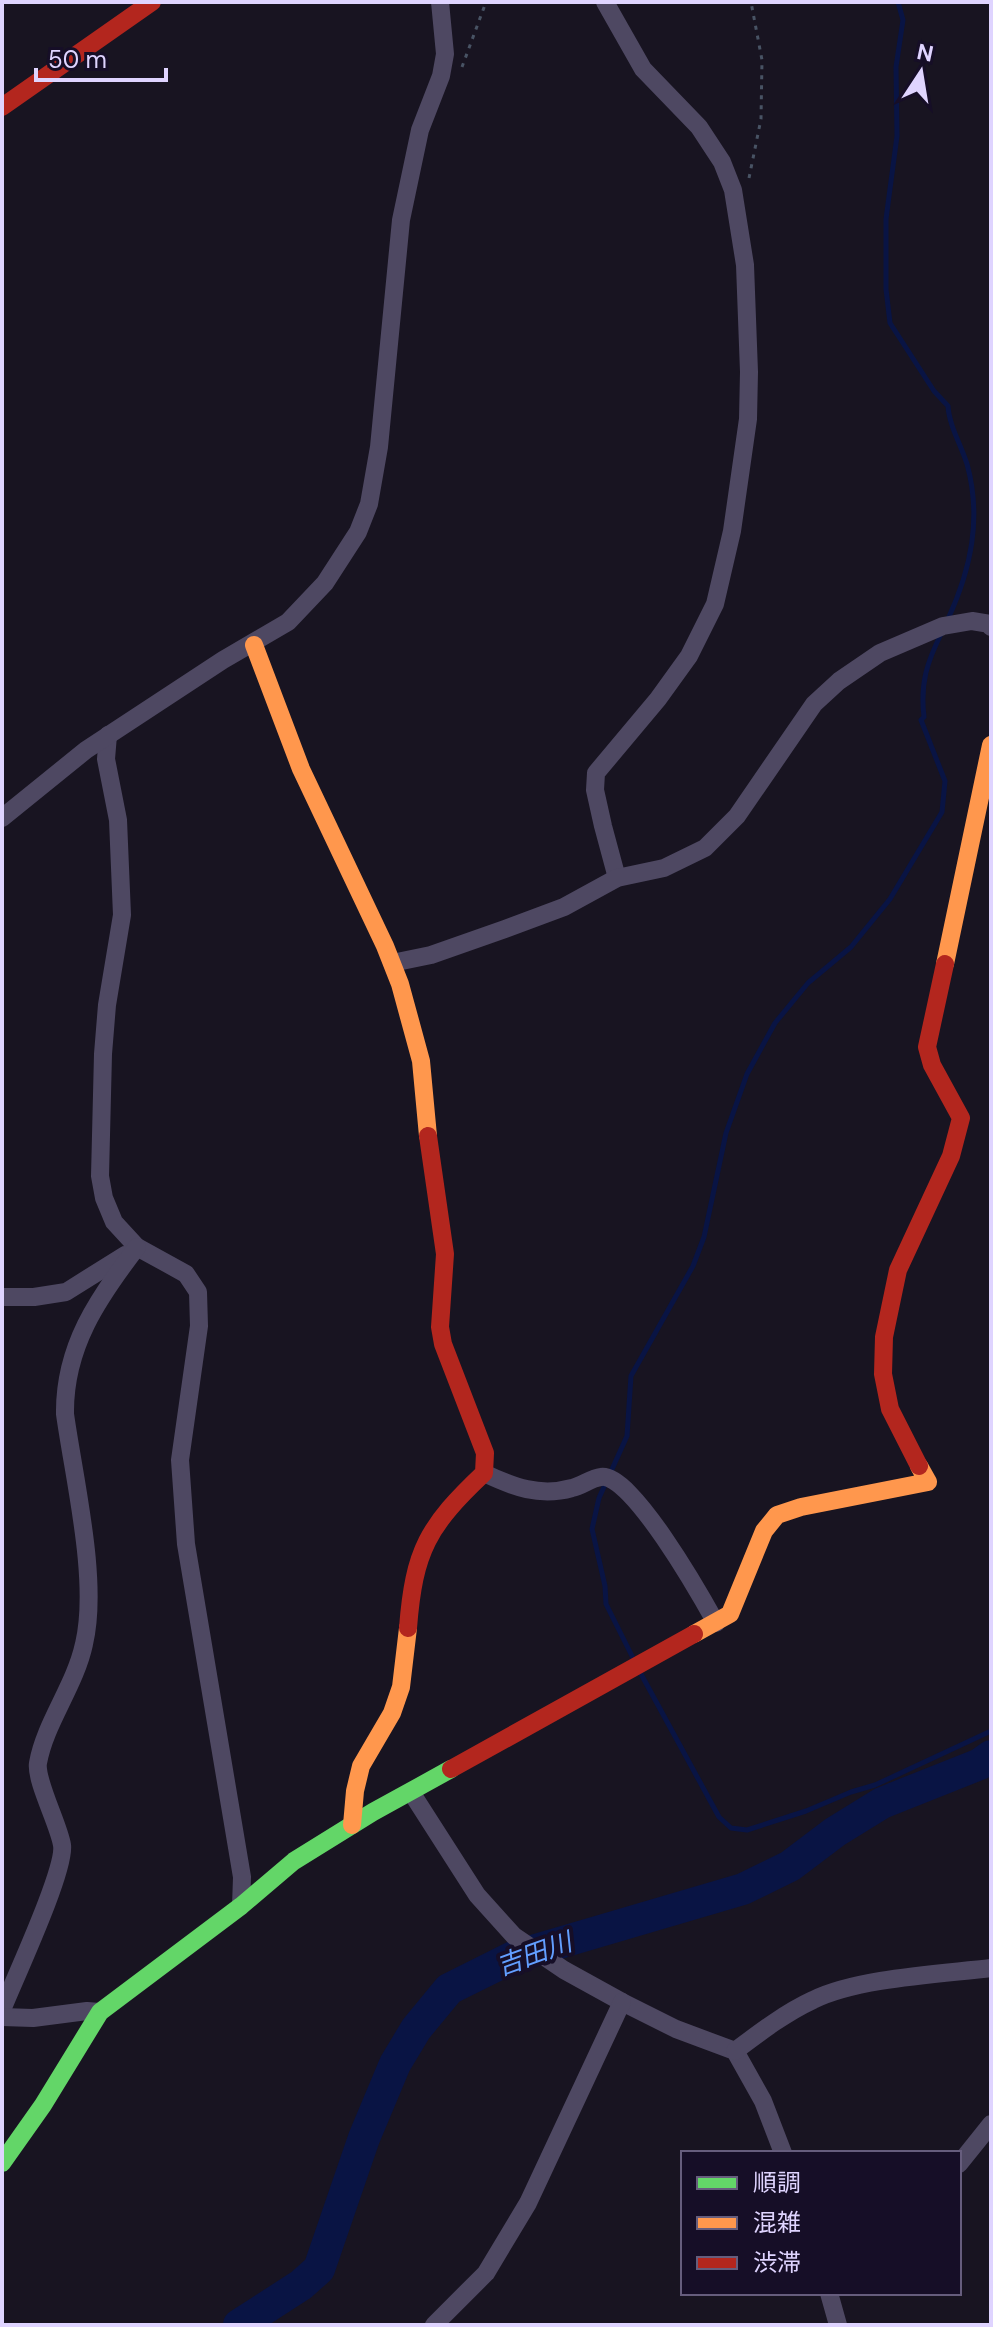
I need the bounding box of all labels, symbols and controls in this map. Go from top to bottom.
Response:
scale bar [36,32,166,82]
north arrow [881,32,961,112]
text: N [914,37,936,69]
text: 50 m [48,44,107,75]
water label: 吉田川 [492,1924,579,1983]
legend [681,2151,961,2295]
text: 順調 [753,2167,801,2198]
text: 混雑 [753,2207,801,2238]
text: 渋滞 [753,2247,801,2278]

